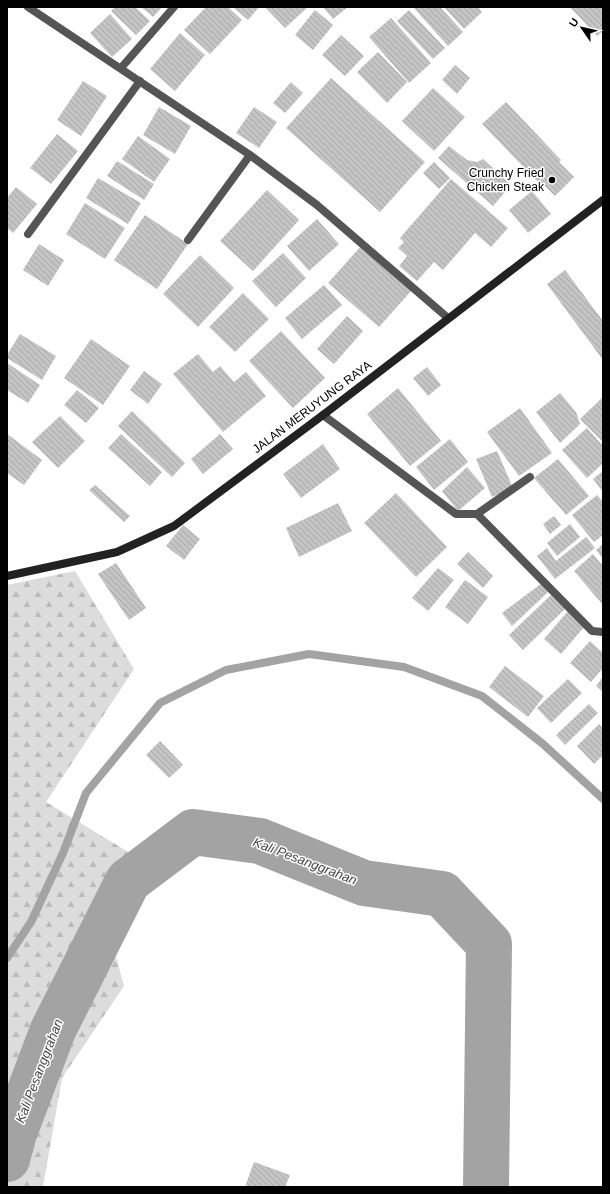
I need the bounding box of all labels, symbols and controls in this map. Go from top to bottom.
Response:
north arrow [562,8,602,48]
text: U [567,16,581,29]
place label: Crunchy Fried Chicken Steak [467,166,545,194]
marker: Crunchy Fried Chicken Steak [547,175,557,185]
street label: JALAN MERUYUNG RAYA [250,358,374,456]
water label: Kali Pesanggrahan [251,834,359,888]
water label: Kali Pesanggrahan [12,1017,66,1125]

